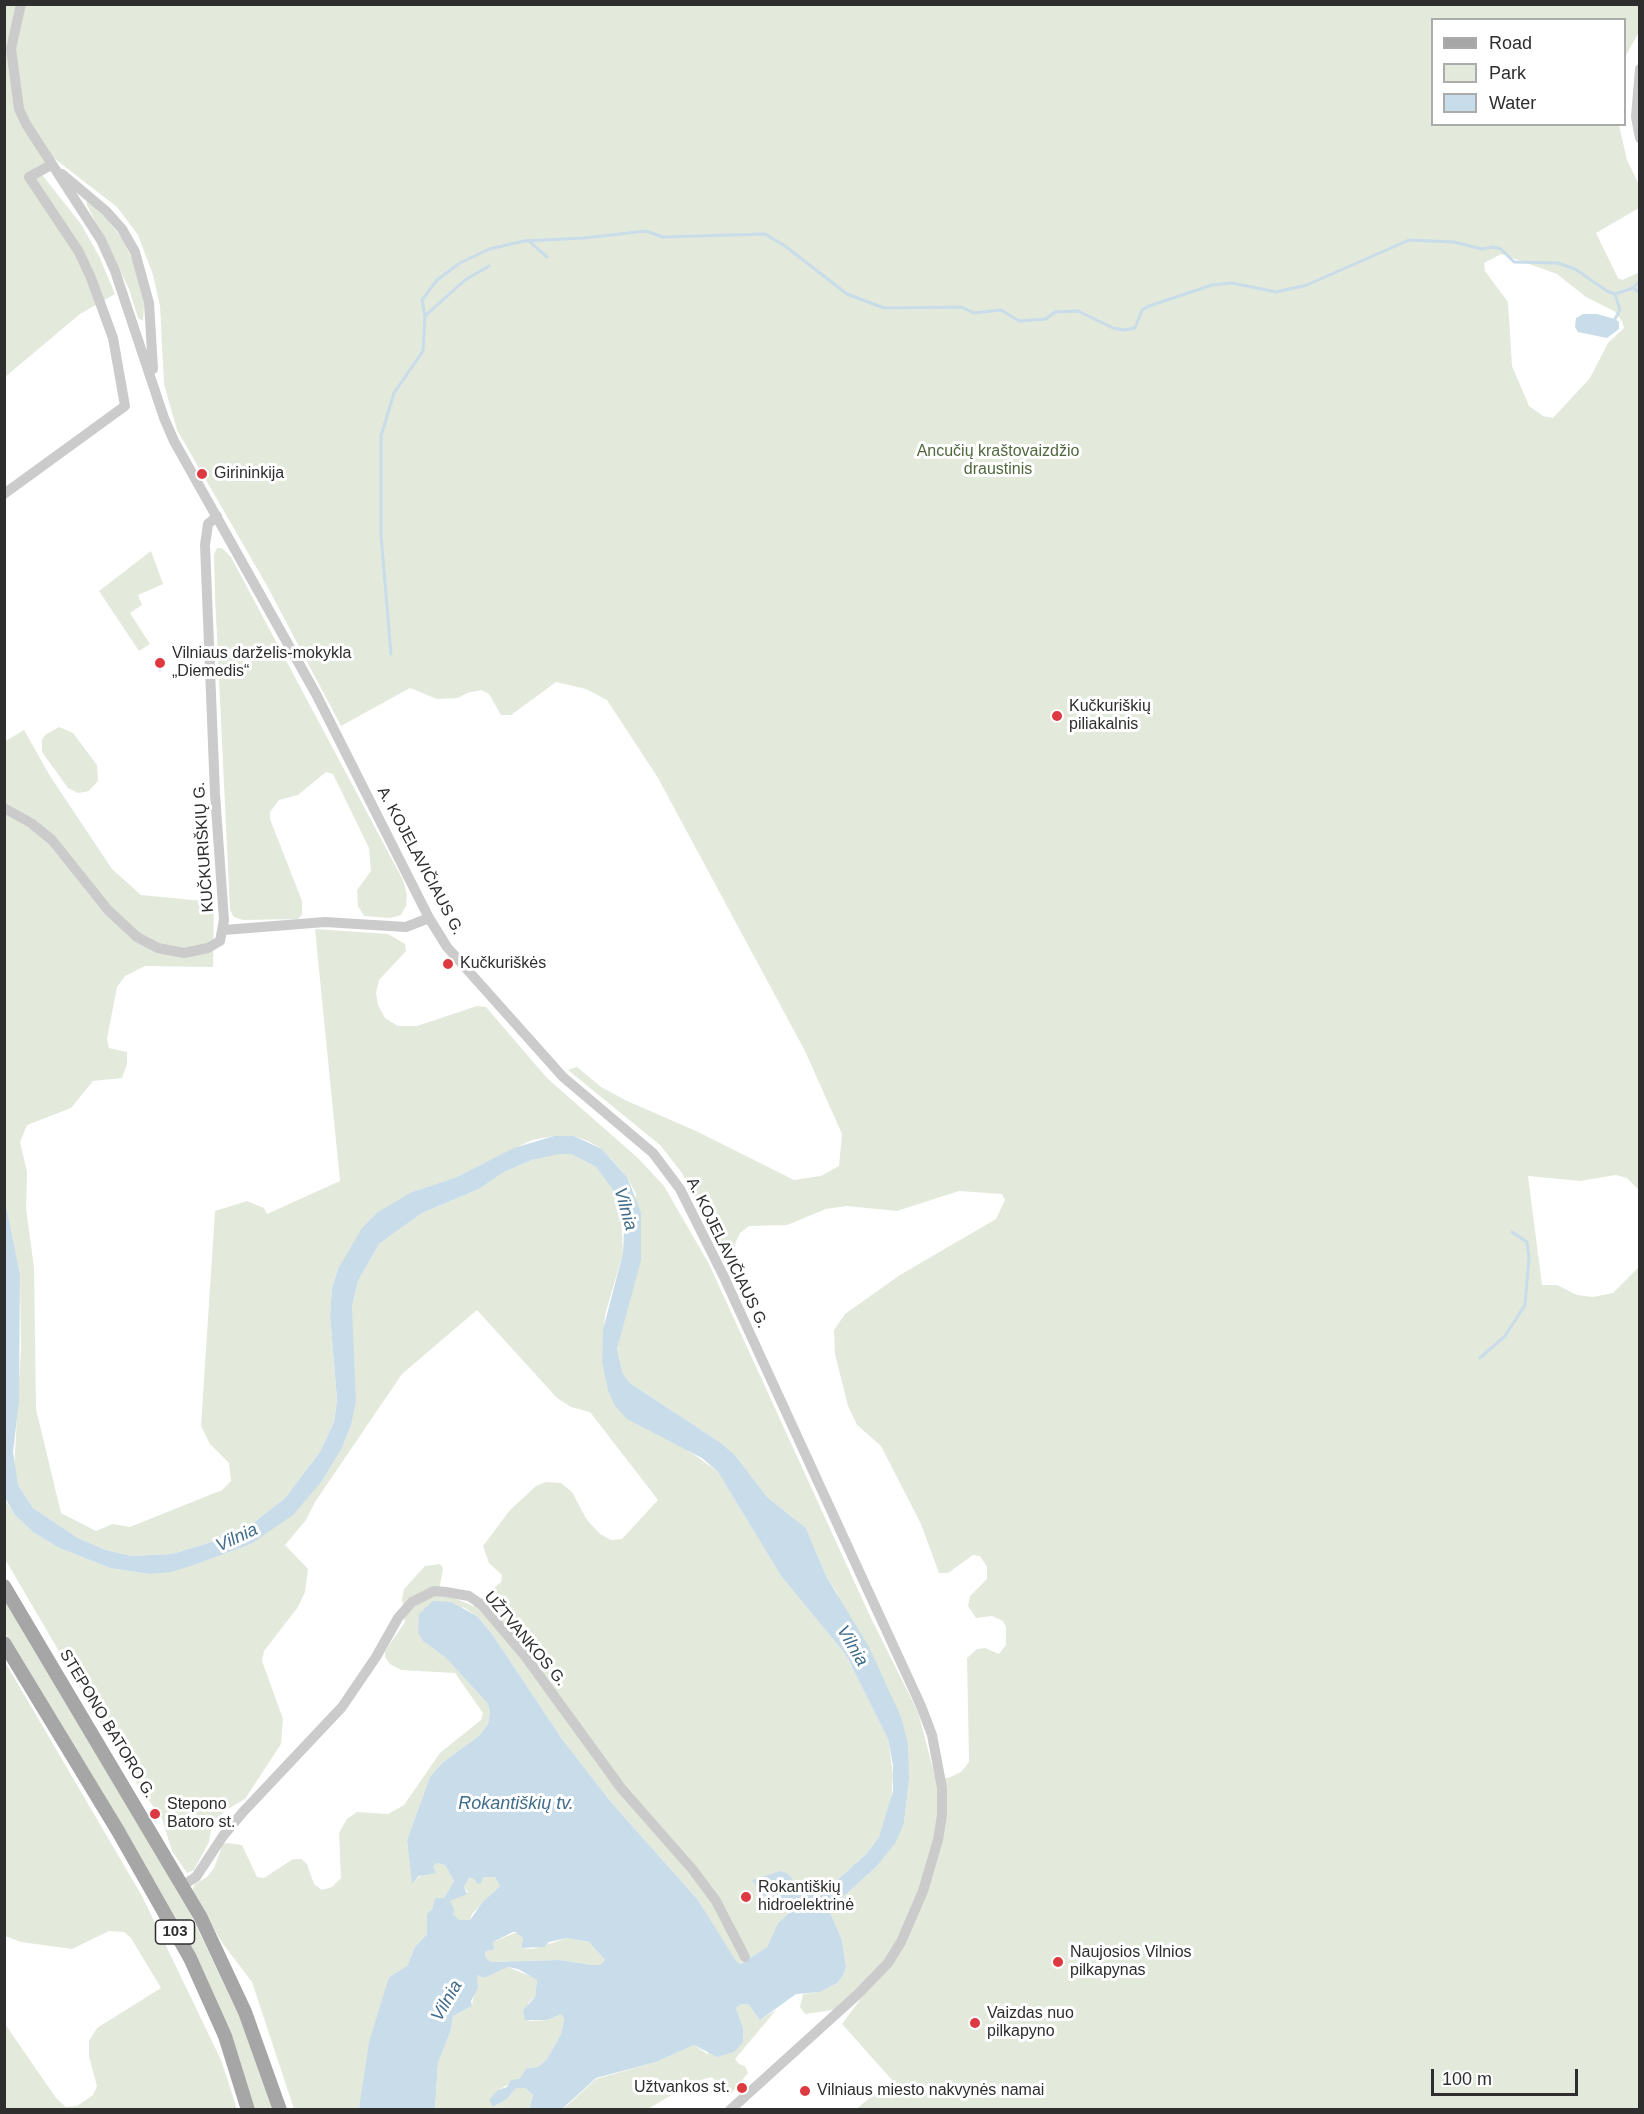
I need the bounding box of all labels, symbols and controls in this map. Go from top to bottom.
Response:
legend [1431,18,1626,126]
text: Road [1489,33,1532,53]
text: Park [1489,63,1526,83]
text: Water [1489,93,1536,113]
park label: Ancučių kraštovaizdžio draustinis [917,442,1079,480]
place label: Girininkija [214,464,284,484]
marker: Girininkija [195,467,209,481]
place label: Vilniaus darželis-mokykla „Diemedis“ [172,644,351,682]
marker: Vilniaus darželis-mokykla „Diemedis“ [153,656,167,670]
place label: Kučkuriškių piliakalnis [1069,697,1151,735]
marker: Kučkuriškių piliakalnis [1050,709,1064,723]
street label: KUČKURIŠKIŲ G. [190,781,218,913]
street label: A. KOJELAVIČIAUS G. [373,784,467,938]
place label: Kučkuriškės [460,954,546,974]
marker: Kučkuriškės [441,957,455,971]
street label: A. KOJELAVIČIAUS G. [682,1175,772,1331]
water label: Vilnia [609,1185,641,1233]
water label: Vilnia [213,1519,261,1557]
street label: UŽTVANKOS G. [480,1588,570,1690]
water label: Vilnia [831,1622,873,1670]
street label: STEPONO BATORO G. [55,1646,159,1802]
water label: Rokantiškių tv. [458,1793,574,1815]
place label: Stepono Batoro st. [167,1795,235,1833]
marker: Stepono Batoro st. [148,1807,162,1821]
place label: Rokantiškių hidroelektrinė [758,1878,854,1916]
marker: Rokantiškių hidroelektrinė [739,1890,753,1904]
road number: 103 [156,1920,195,1944]
place label: Naujosios Vilnios pilkapynas [1070,1943,1192,1981]
marker: Naujosios Vilnios pilkapynas [1051,1955,1065,1969]
water label: Vilnia [427,1977,467,2025]
place label: Vaizdas nuo pilkapyno [987,2004,1074,2042]
marker: Vaizdas nuo pilkapyno [968,2016,982,2030]
scale bar [1434,2057,1581,2095]
text: 100 m [1442,2069,1492,2089]
place label: Užtvankos st. [634,2078,730,2098]
marker: Užtvankos st. [735,2081,749,2095]
place label: Vilniaus miesto nakvynės namai [817,2081,1044,2101]
marker: Vilniaus miesto nakvynės namai [798,2084,812,2098]

